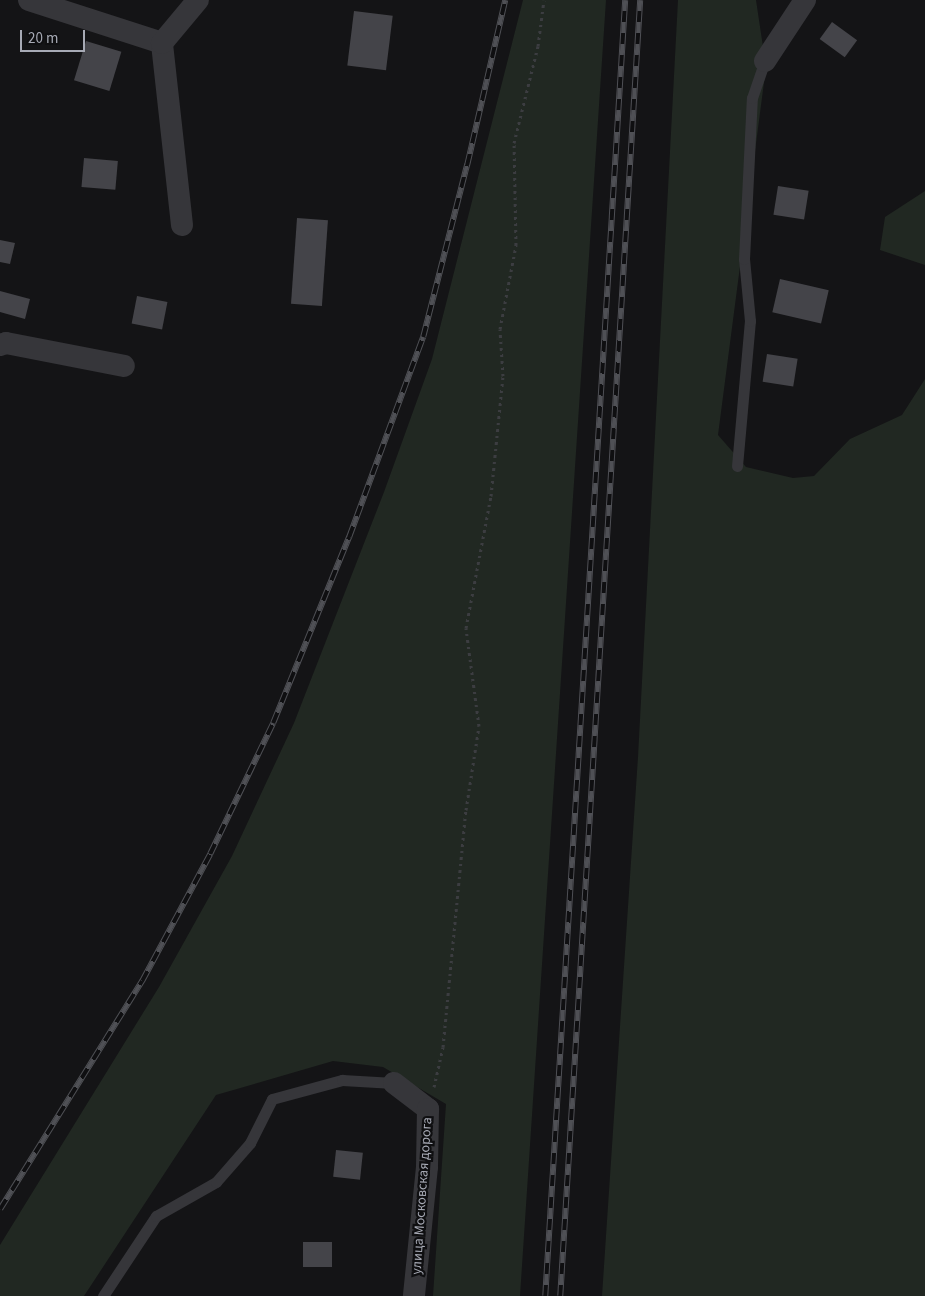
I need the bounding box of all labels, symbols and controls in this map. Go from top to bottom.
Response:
scale bar [22,20,88,52]
text: 20 m [28,28,58,49]
street label: улица Московская дорога [408,1117,436,1275]

